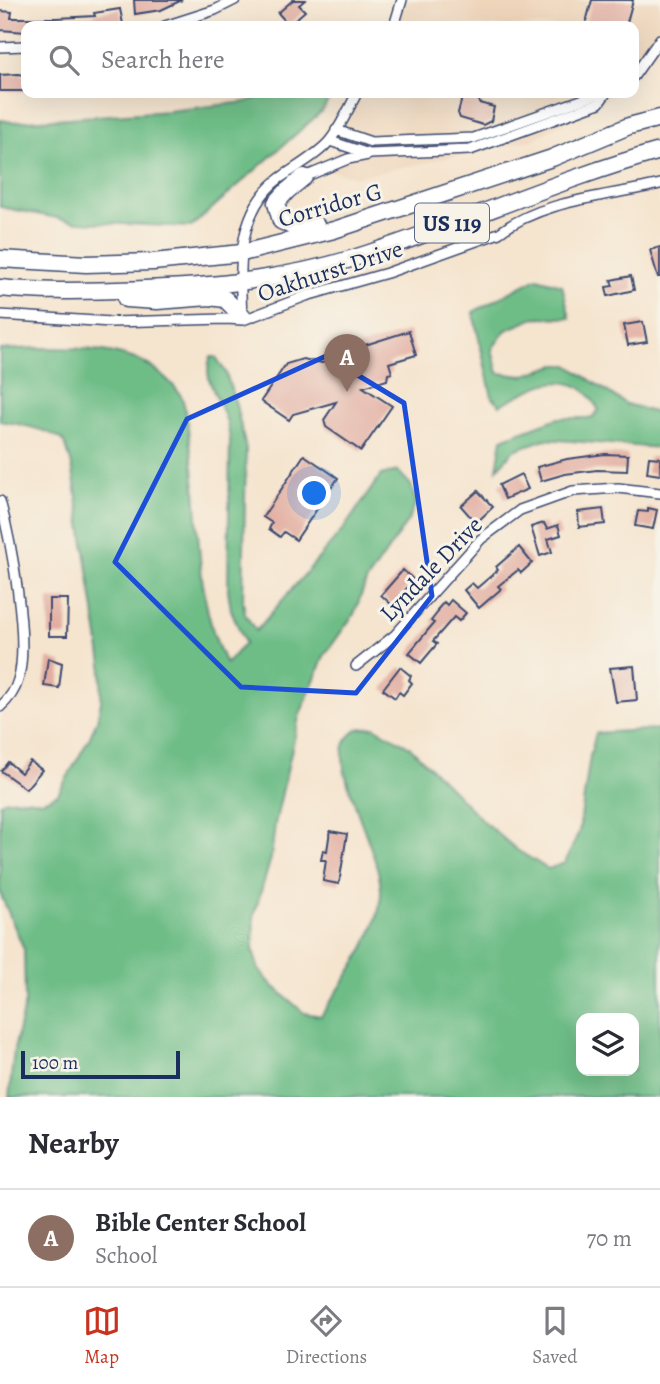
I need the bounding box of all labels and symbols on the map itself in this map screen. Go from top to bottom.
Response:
street label: Corridor G [274,175,386,235]
road number: US 119 [415,204,489,243]
street label: Oakhurst Drive [253,232,407,310]
pin: A [324,334,370,392]
your location [297,476,331,510]
street label: Lyndale Drive [373,509,489,629]
scale bar [21,1048,180,1080]

